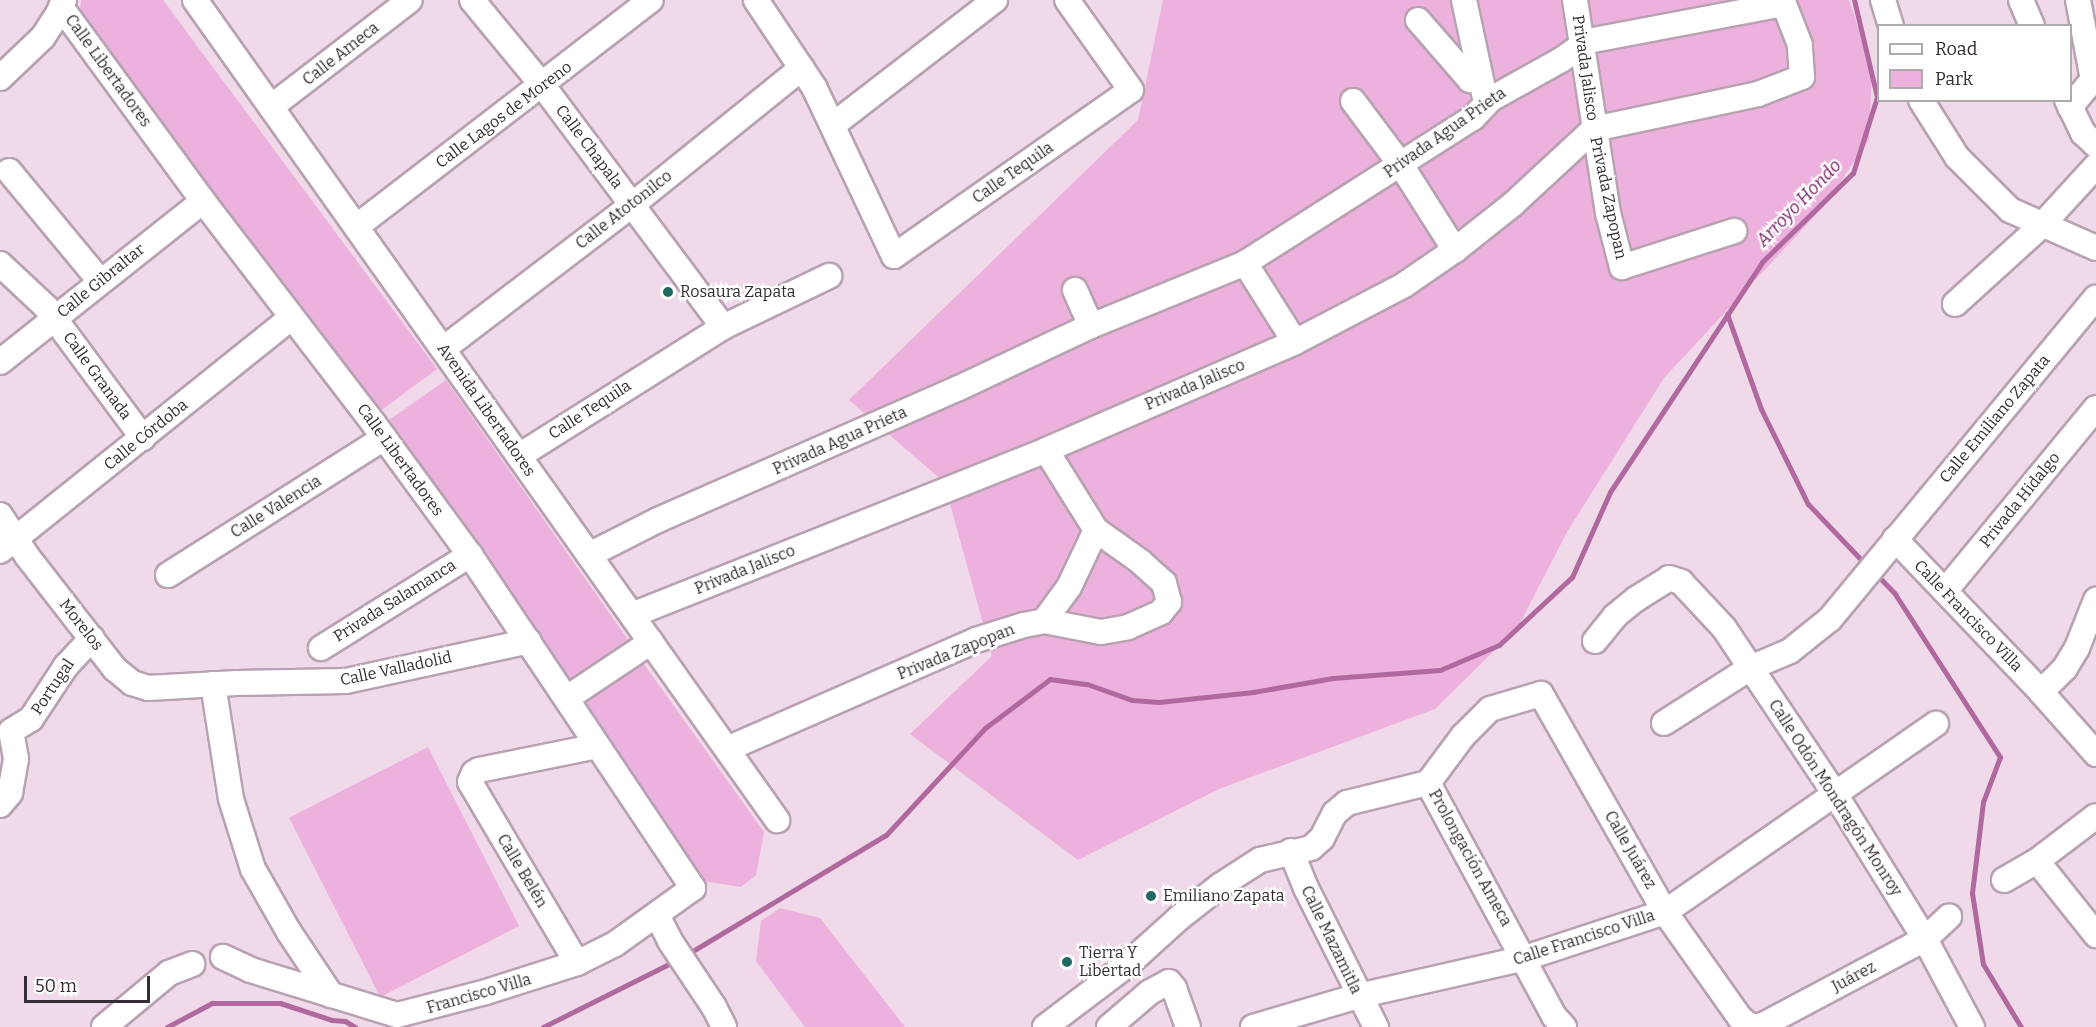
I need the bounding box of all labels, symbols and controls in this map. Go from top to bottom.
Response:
street label: Calle Libertadores [61,11,155,131]
street label: Privada Jalisco [1568,14,1602,122]
street label: Calle Ameca [299,18,383,90]
legend [1877,24,2072,102]
text: Road [1935,38,1977,60]
street label: Calle Lagos de Moreno [432,58,576,172]
text: Park [1935,68,1973,90]
street label: Privada Agua Prieta [1380,84,1510,182]
street label: Calle Chapala [551,101,627,193]
street label: Privada Zapopan [1586,135,1630,261]
street label: Calle Tequila [969,138,1057,208]
water label: Arroyo Hondo [1752,155,1846,251]
street label: Calle Atotonilco [572,166,676,254]
street label: Calle Gibraltar [53,240,149,322]
place label: Rosaura Zapata [680,282,796,302]
marker: Rosaura Zapata [661,285,675,299]
street label: Calle Granada [59,328,135,424]
street label: Avenida Libertadores [433,340,539,480]
street label: Calle Emiliano Zapata [1936,351,2054,487]
street label: Privada Jalisco [1142,355,1248,415]
street label: Calle Tequila [545,376,635,444]
street label: Calle Córdoba [100,395,192,475]
street label: Calle Libertadores [353,400,447,520]
street label: Privada Agua Prieta [770,403,910,479]
street label: Privada Hidalgo [1976,449,2064,551]
street label: Calle Valencia [227,472,325,542]
street label: Privada Jalisco [692,541,798,599]
street label: Privada Salamanca [330,556,460,646]
street label: Calle Francisco Villa [1910,556,2026,676]
street label: Morelos [55,595,107,655]
street label: Privada Zapopan [895,620,1017,684]
street label: Calle Valladolid [338,648,454,690]
street label: Portugal [27,655,79,719]
street label: Calle Odón Mondragón Monroy [1764,696,1906,900]
street label: Prolongación Ameca [1424,786,1516,930]
street label: Calle Juárez [1600,808,1660,892]
street label: Calle Belén [493,831,551,911]
street label: Calle Mazamitla [1297,883,1365,997]
place label: Emiliano Zapata [1163,886,1285,906]
marker: Emiliano Zapata [1144,889,1158,903]
street label: Calle Francisco Villa [1511,906,1657,970]
place label: Tierra Y Libertad [1079,943,1141,981]
marker: Tierra Y Libertad [1060,955,1074,969]
street label: Juárez [1829,958,1879,996]
scale bar [27,964,153,1002]
street label: Francisco Villa [425,970,533,1018]
text: 50 m [35,975,77,997]

